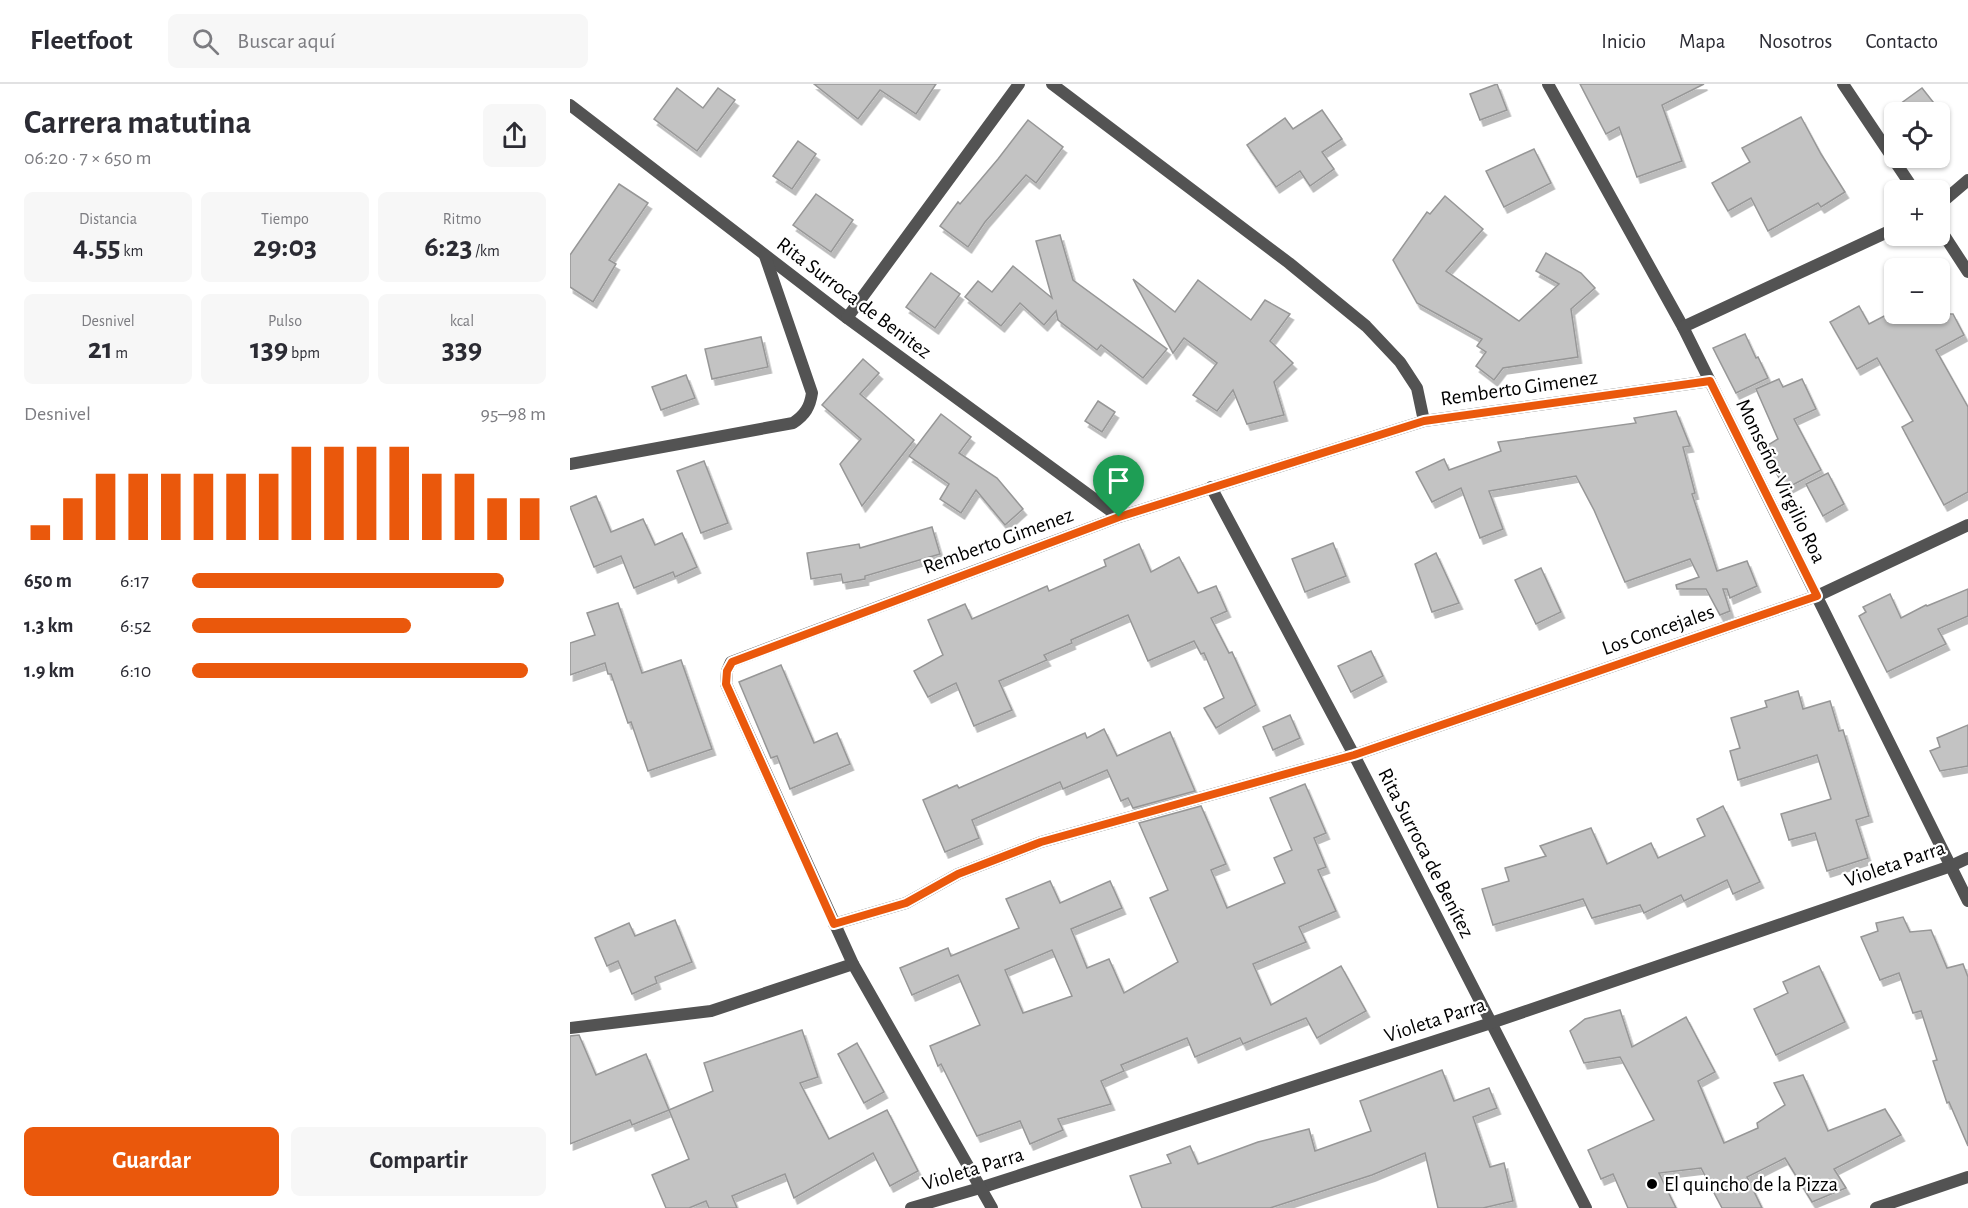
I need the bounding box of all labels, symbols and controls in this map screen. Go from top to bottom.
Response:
search box [168,14,588,68]
icon: search [189,25,222,58]
text: Fleetfoot [30,27,132,55]
text: Buscar aquí [237,30,335,52]
text: Inicio [1601,31,1646,52]
text: Mapa [1679,31,1726,52]
text: Nosotros [1759,31,1832,52]
text: Contacto [1865,31,1938,52]
map controls [1884,102,1950,324]
button: locate [1884,102,1950,168]
button: share [483,104,546,167]
text: Carrera matutina [24,107,251,140]
text: 06:20 · 7 × 650 m [24,148,152,168]
button: + [1884,180,1950,246]
text: Distancia [79,211,137,227]
text: Tiempo [261,211,309,227]
text: Ritmo [443,211,481,227]
text: 4.55 [73,232,121,262]
text: 29:03 [253,232,317,262]
text: 6:23 [424,232,473,262]
street label: Rita Surroca de Benitez [773,233,935,363]
text: km [121,243,143,259]
text: /km [473,243,500,259]
button: − [1884,258,1950,324]
text: Desnivel [81,313,135,329]
text: Pulso [268,313,302,329]
text: kcal [450,313,474,329]
text: 21 [88,334,113,364]
text: 139 [250,334,288,364]
text: 339 [442,334,482,364]
text: m [113,345,128,361]
text: bpm [288,345,320,361]
street label: Remberto Gimenez [1439,367,1599,409]
street label: Monseñor Virgilio Roa [1732,396,1830,567]
text: Desnivel [24,404,91,424]
text: 95–98 m [481,404,546,424]
pin [1093,455,1144,517]
icon: arrive [1102,464,1135,497]
street label: Remberto Gimenez [920,504,1076,578]
text: 650 m [24,571,72,591]
text: 6:17 [120,571,149,591]
street label: Los Concejales [1599,601,1717,659]
text: 1.3 km [24,616,73,636]
text: 6:52 [120,616,151,636]
text: 1.9 km [24,661,75,681]
text: 6:10 [120,661,151,681]
street label: Rita Surroca de Benítez [1374,765,1478,941]
street label: Violeta Parra [1842,837,1948,891]
street label: Violeta Parra [1382,994,1488,1046]
button: Guardar [24,1127,279,1196]
button: Compartir [291,1127,546,1196]
street label: Violeta Parra [920,1144,1027,1194]
place label: El quincho de la Pizza [1664,1174,1839,1195]
marker: El quincho de la Pizza [1645,1177,1659,1191]

